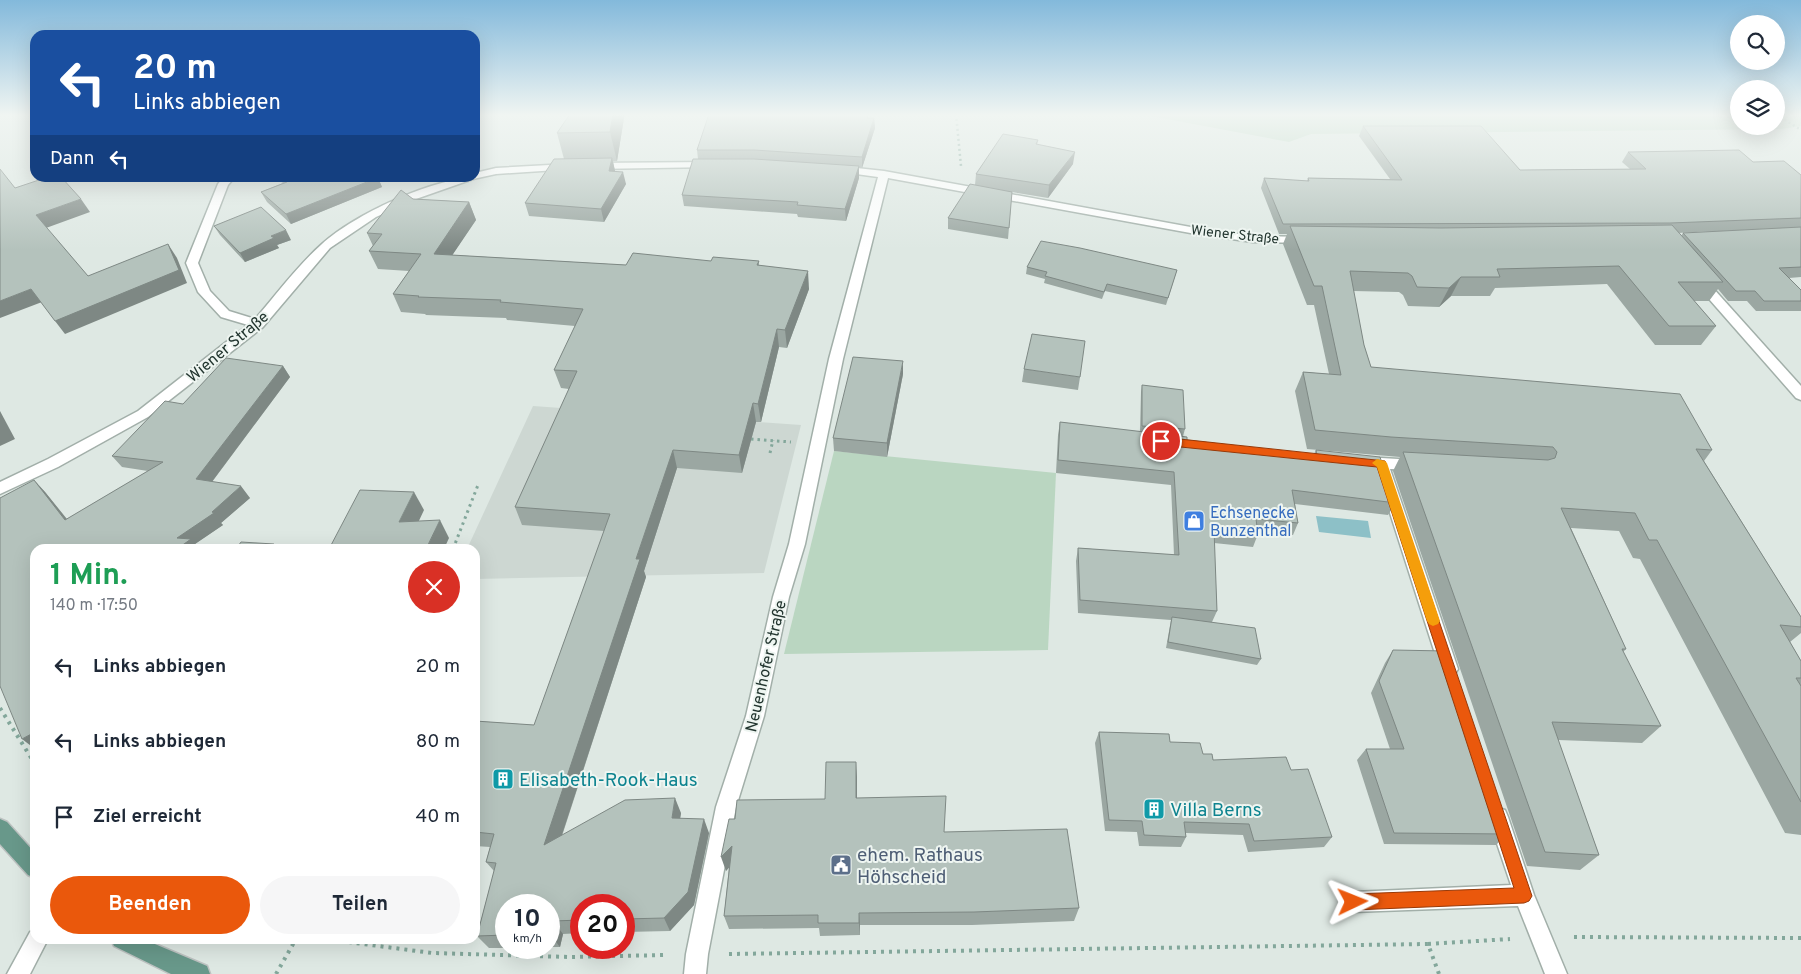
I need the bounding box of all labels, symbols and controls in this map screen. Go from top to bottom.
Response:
map controls [1730,15,1785,135]
button: search [1730,15,1785,70]
text: 20 m [133,47,217,91]
icon: left [50,50,115,115]
button: layers [1730,80,1785,135]
text: Links abbiegen [133,90,281,117]
icon: left [105,145,133,173]
text: Dann [50,147,95,171]
street label: Wiener Straße [1190,222,1280,249]
street label: Wiener Straße [183,307,273,388]
pin [1140,420,1182,462]
icon: arrive [1147,427,1175,455]
place label: Echsenecke Bunzenthal [1210,504,1295,542]
shop icon: Echsenecke Bunzenthal [1182,509,1206,533]
text: 1 Min. [50,558,128,595]
button: close [408,561,460,613]
text: 140 m · 17:50 [50,596,138,616]
street label: Neuenhofer Straße [742,598,792,734]
icon: left [50,653,78,681]
text: Links abbiegen [93,655,226,679]
text: 20 m [416,655,460,679]
icon: left [50,728,78,756]
text: Links abbiegen [93,730,226,754]
text: 80 m [416,730,460,754]
building icon: Elisabeth-Rook-Haus [491,767,515,791]
place label: Elisabeth-Rook-Haus [519,769,698,793]
building icon: Villa Berns [1142,797,1166,821]
place label: Villa Berns [1170,799,1262,823]
icon: arrive [50,803,78,831]
text: Ziel erreicht [93,805,202,829]
text: 40 m [415,805,460,829]
place label: ehem. Rathaus Höhscheid [857,844,983,890]
public building icon: ehem. Rathaus Höhscheid [829,853,853,877]
position arrow [1326,875,1378,927]
button: Beenden [50,876,250,934]
button: Teilen [260,876,460,934]
speed limit sign: 20 [570,894,635,959]
text: 10 [514,904,541,936]
text: km/h [513,931,542,947]

